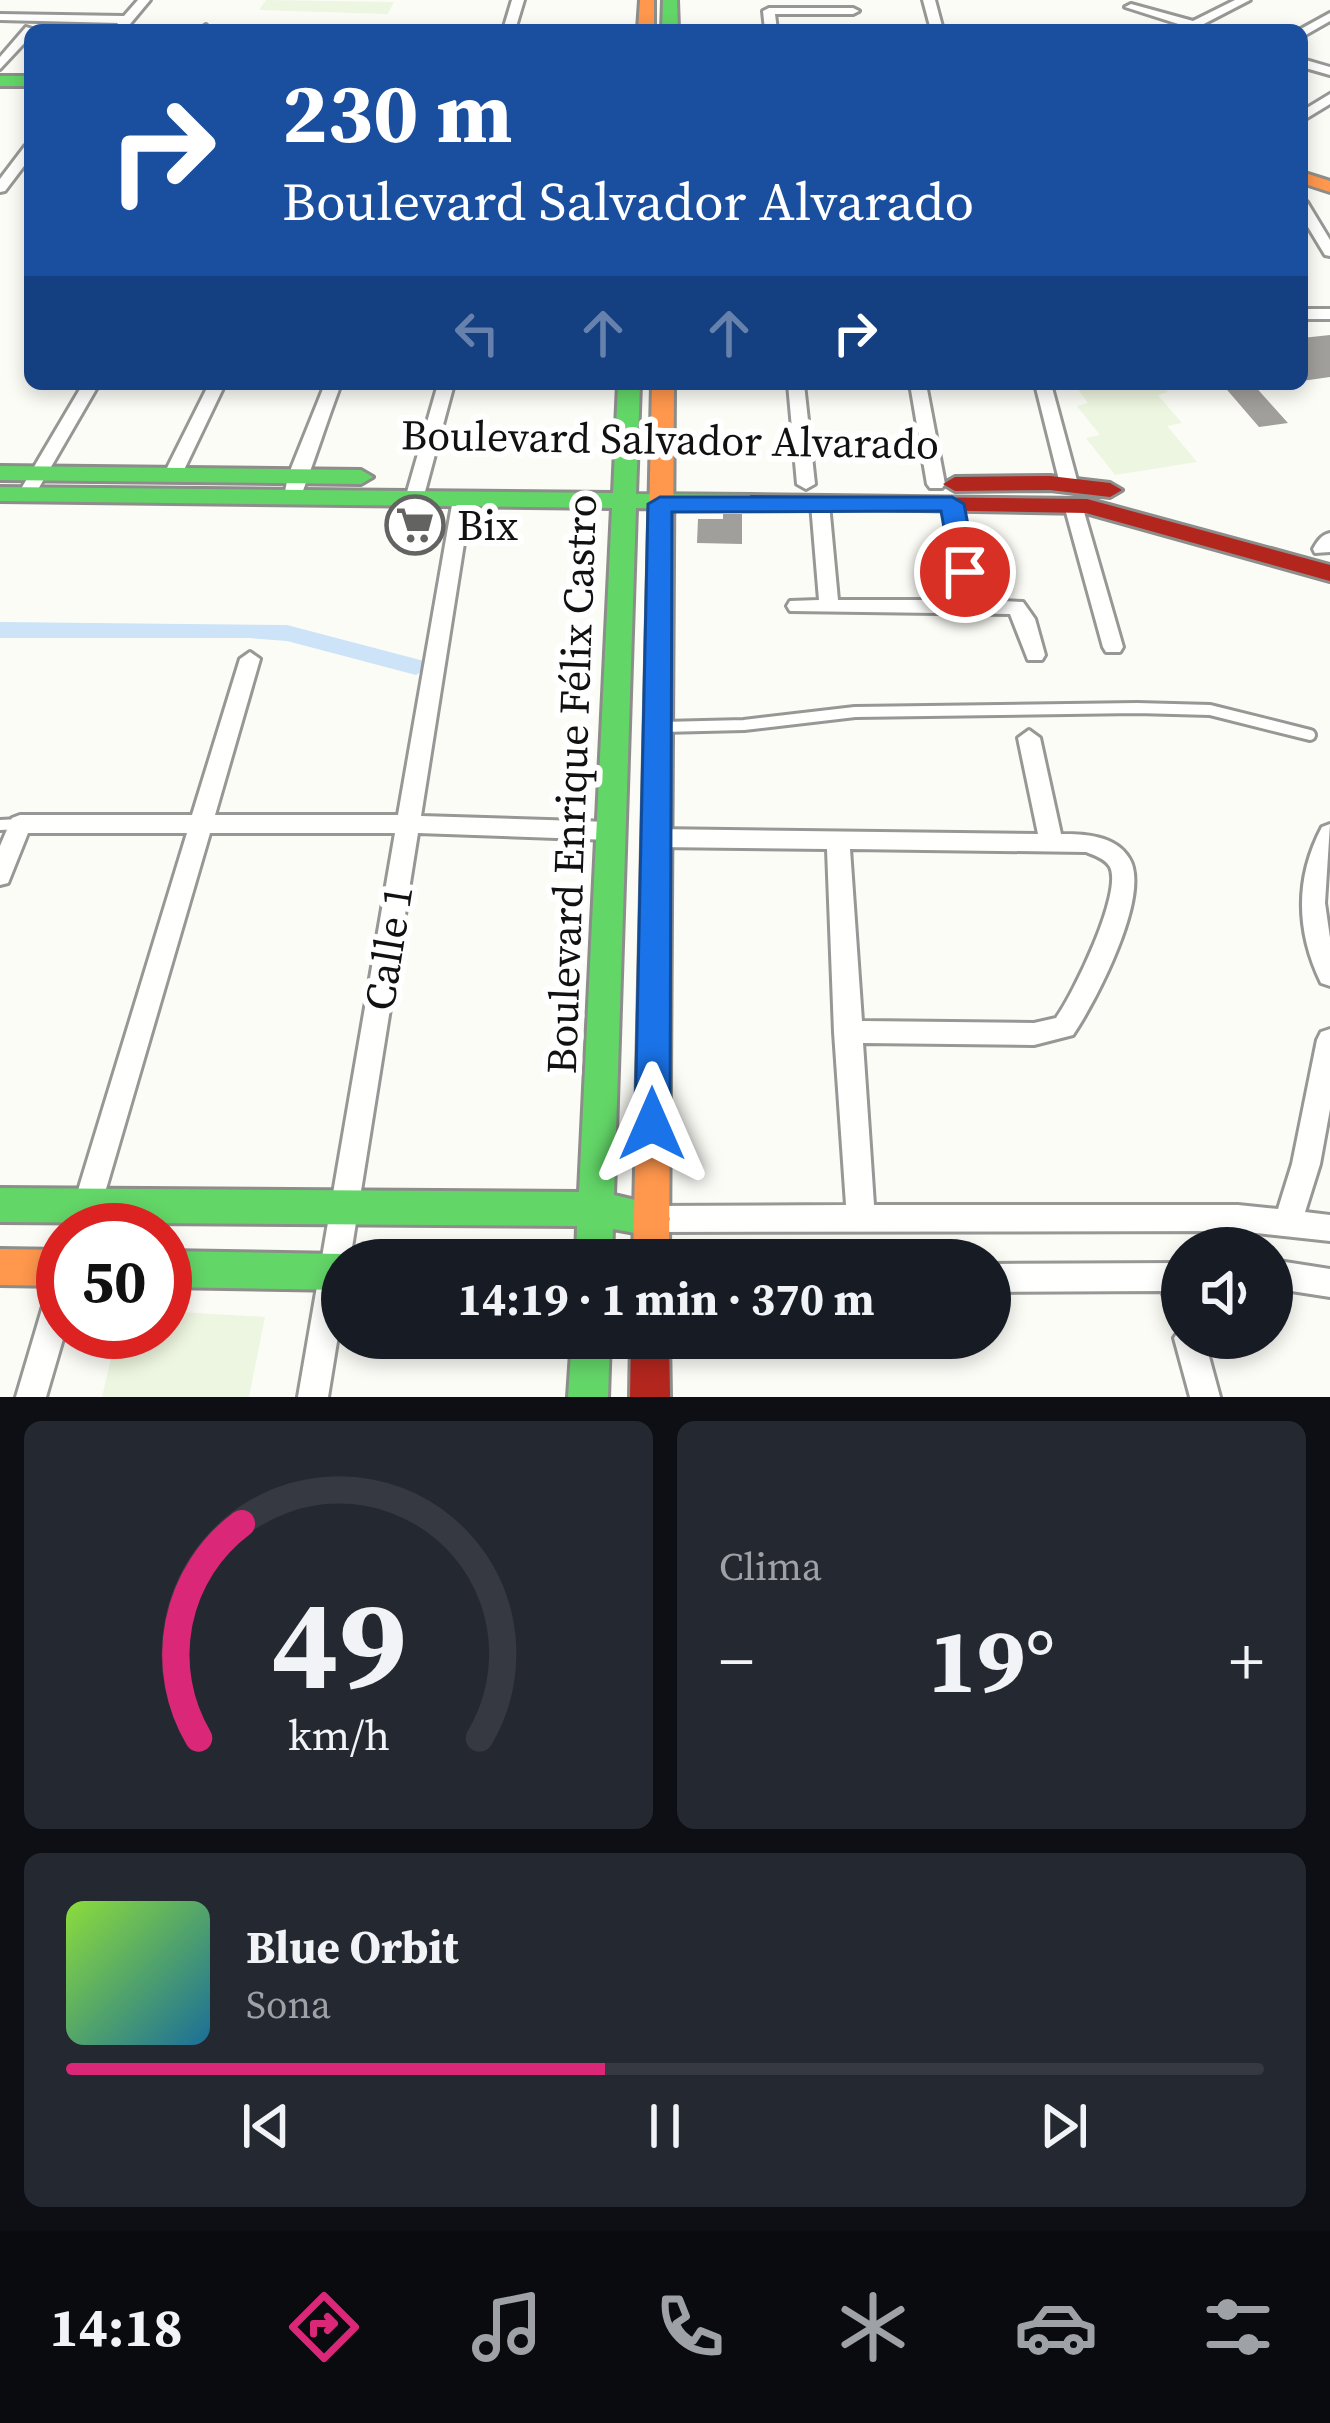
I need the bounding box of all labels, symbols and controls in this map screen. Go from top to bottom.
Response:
text: 230 m [282,55,513,170]
icon: right [84,72,240,228]
text: Boulevard Salvador Alvarado [282,164,974,238]
icon: left [444,300,510,366]
icon: ahead [570,300,636,366]
icon: ahead [696,300,762,366]
icon: right [822,300,888,366]
street label: Boulevard Salvador Alvarado [400,405,940,473]
street label: Boulevard Enrique Félix Castro [532,493,610,1075]
supermarket icon: Bix [384,494,446,556]
place label: Bix [457,496,518,554]
pin [914,521,1016,623]
icon: arrive [932,539,998,605]
street label: Calle 1 [350,882,426,1014]
position arrow [589,1061,715,1187]
speed limit sign: 50 [36,1203,192,1359]
map controls [1161,1227,1293,1359]
button: sound [1161,1227,1293,1359]
text: 14:19 · 1 min · 370 m [458,1268,874,1330]
text: Clima [719,1540,822,1593]
text: 49 [271,1558,406,1729]
text: 19° [928,1599,1055,1722]
text: − [719,1616,754,1706]
text: + [1229,1616,1264,1706]
text: km/h [287,1706,390,1764]
text: Blue Orbit [246,1916,459,1978]
text: Sona [246,1978,331,2031]
icon: previous [233,2093,299,2159]
icon: pause [632,2093,698,2159]
icon: next [1031,2093,1097,2159]
icon: directions [282,2285,366,2369]
icon: music [465,2285,549,2369]
icon: phone [648,2285,732,2369]
icon: climate [831,2285,915,2369]
icon: car [1014,2285,1098,2369]
icon: filters [1196,2285,1280,2369]
text: 14:18 [49,2290,183,2364]

